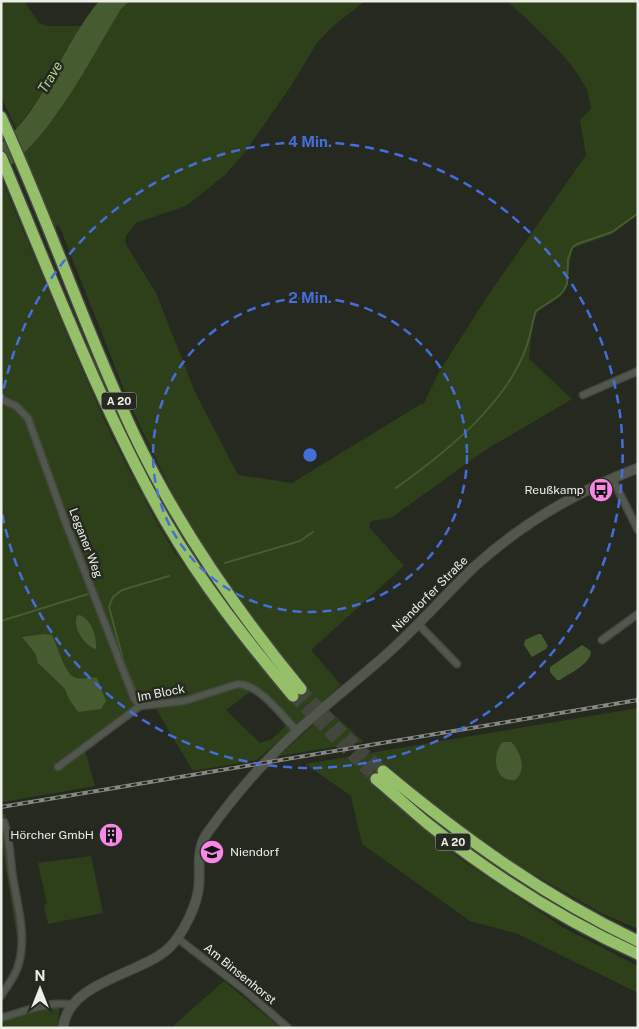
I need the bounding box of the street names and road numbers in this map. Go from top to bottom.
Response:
road number: A 20 [102,392,136,410]
street label: Leganer Weg [66,506,106,580]
street label: Niendorfer Straße [389,553,471,635]
street label: Im Block [136,681,186,704]
road number: A 20 [436,834,470,850]
street label: Am Binsenhorst [201,941,279,1008]

